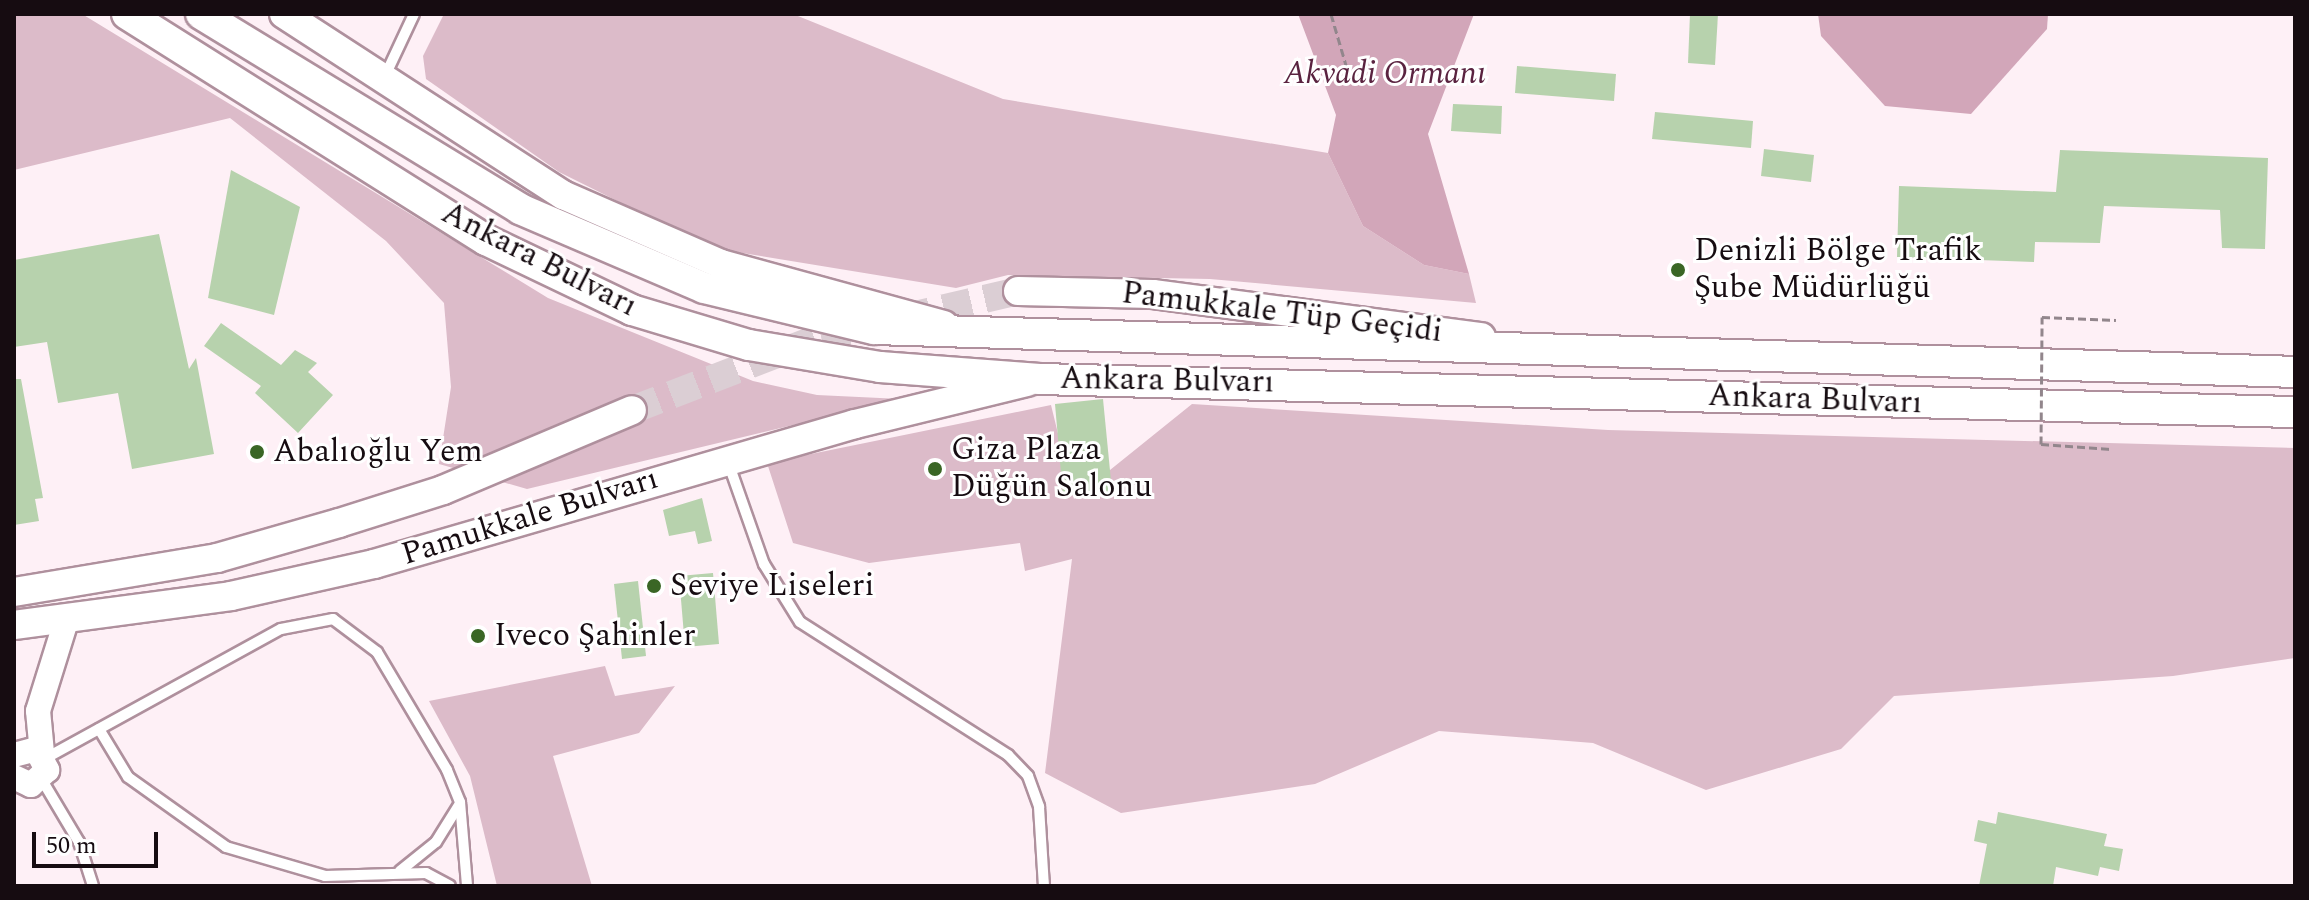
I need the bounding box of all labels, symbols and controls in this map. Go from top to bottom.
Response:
park label: Akvadi Ormanı [1284,55,1486,93]
street label: Ankara Bulvarı [435,194,643,326]
place label: Denizli Bölge Trafik Şube Müdürlüğü [1694,233,1982,308]
marker: Denizli Bölge Trafik Şube Müdürlüğü [1669,261,1687,279]
street label: Pamukkale Tüp Geçidi [1119,274,1445,352]
street label: Ankara Bulvarı [1059,360,1275,402]
street label: Ankara Bulvarı [1707,377,1923,423]
place label: Giza Plaza Düğün Salonu [951,432,1152,507]
place label: Abalıoğlu Yem [273,433,483,471]
marker: Abalıoğlu Yem [248,443,266,461]
street label: Pamukkale Bulvarı [397,460,663,574]
marker: Giza Plaza Düğün Salonu [926,460,944,478]
place label: Seviye Liseleri [670,567,875,605]
marker: Seviye Liseleri [645,577,663,595]
place label: Iveco Şahinler [494,617,696,655]
marker: Iveco Şahinler [469,627,487,645]
scale bar [36,816,162,866]
text: 50 m [46,828,97,864]

